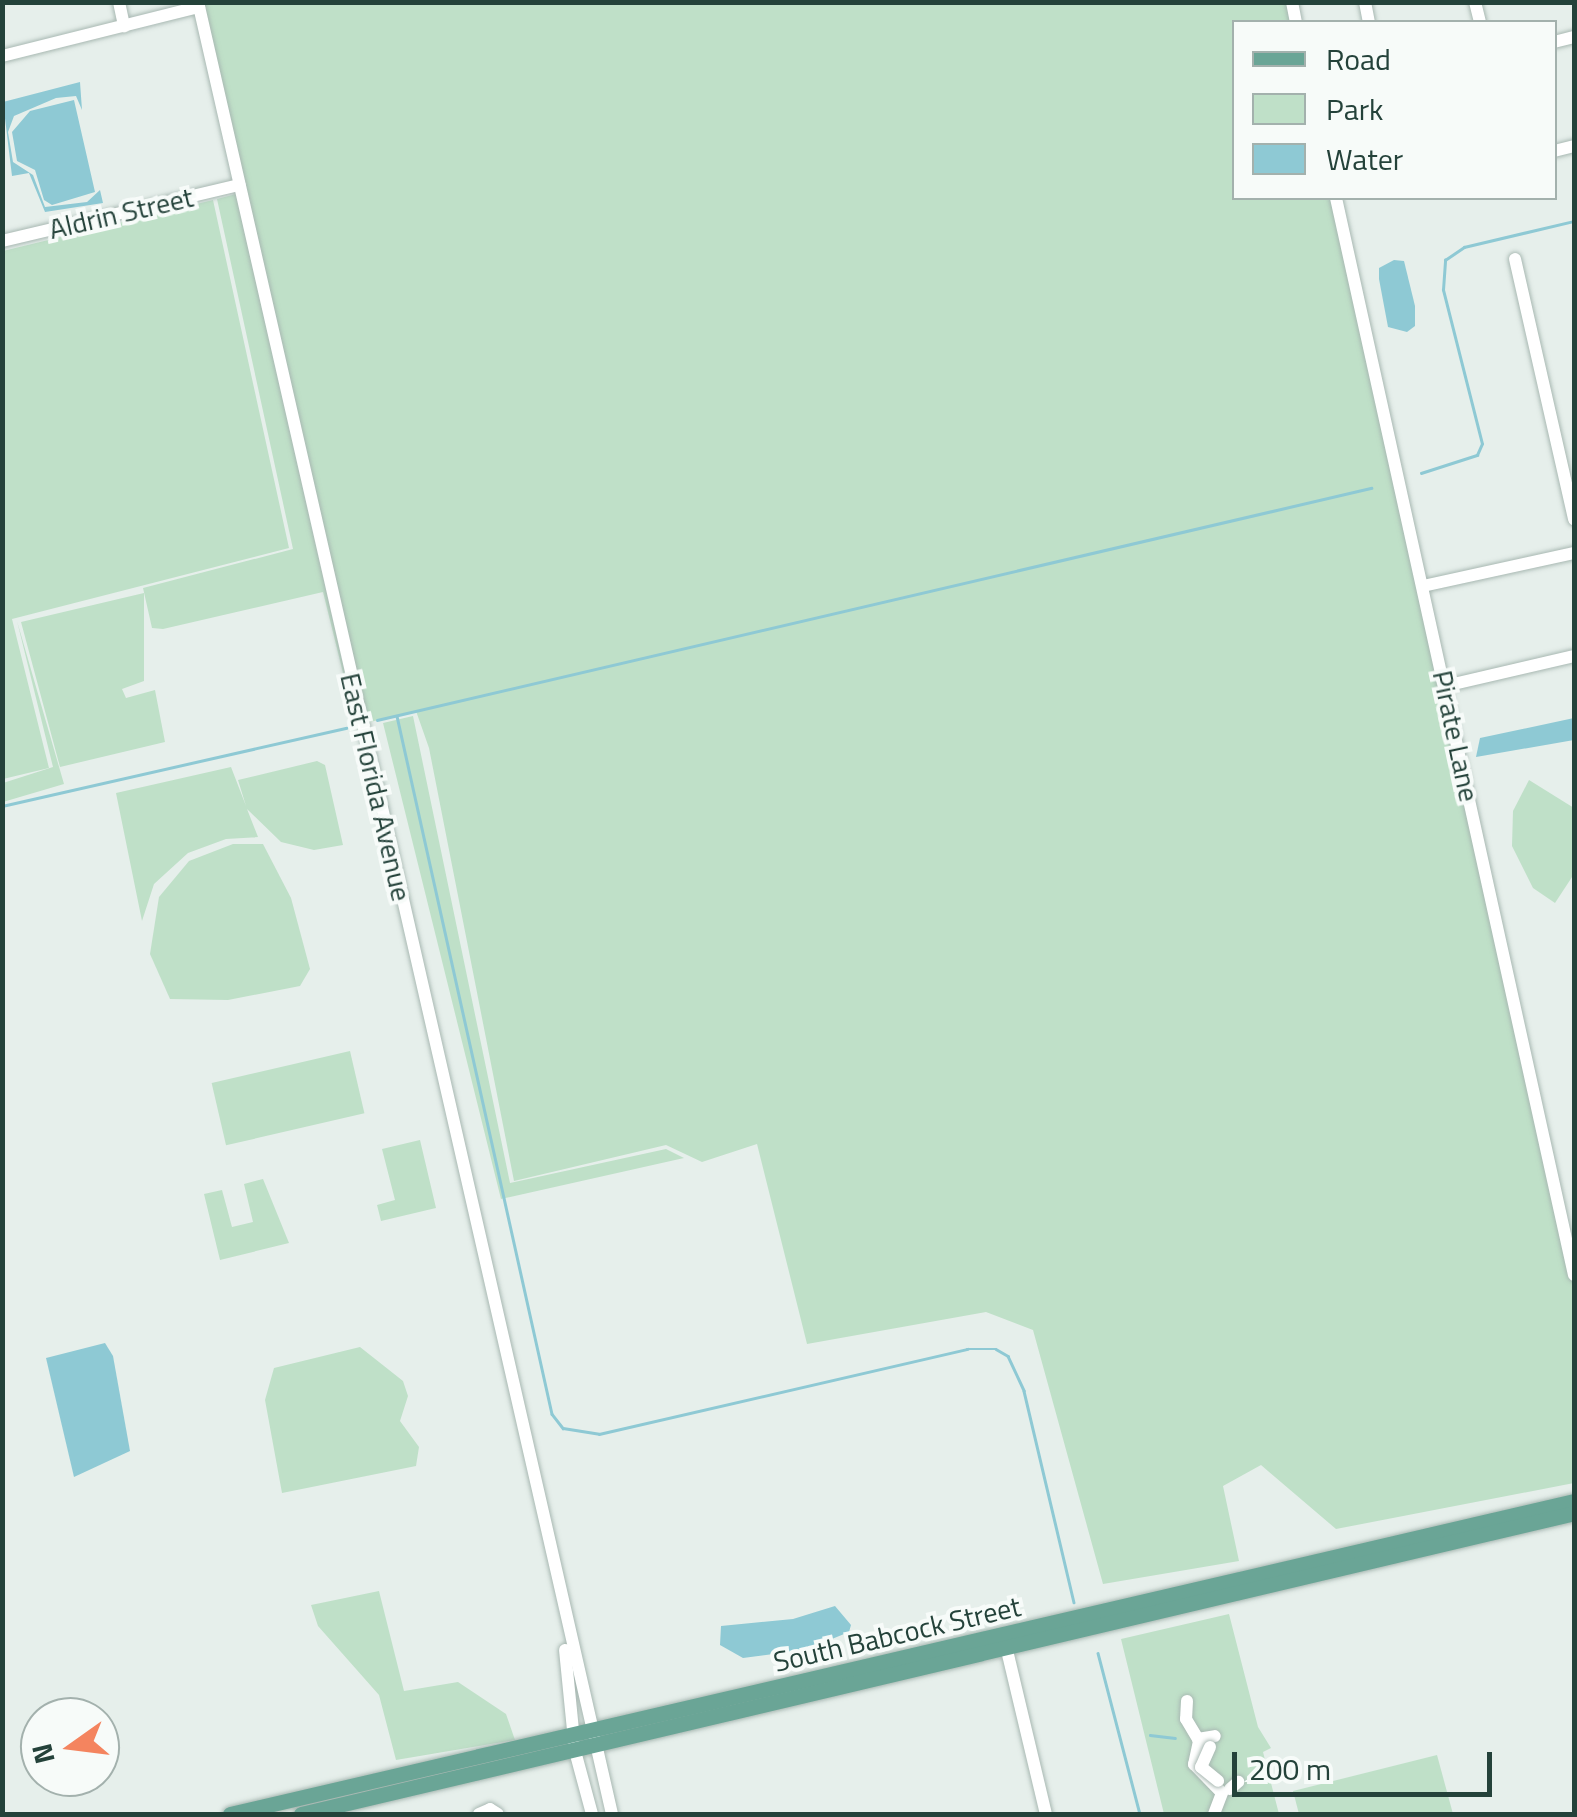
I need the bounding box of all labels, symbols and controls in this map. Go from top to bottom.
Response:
legend [1232,20,1557,200]
text: Road [1326,36,1391,82]
text: Park [1326,86,1383,132]
text: Water [1326,136,1403,182]
street label: Aldrin Street [46,180,196,246]
street label: Pirate Lane [1426,667,1486,805]
street label: East Florida Avenue [333,670,419,904]
street label: South Babcock Street [770,1589,1024,1679]
north arrow [20,1697,120,1797]
scale bar [1237,1732,1497,1794]
text: N [19,1739,66,1769]
text: 200 m [1249,1746,1331,1792]

